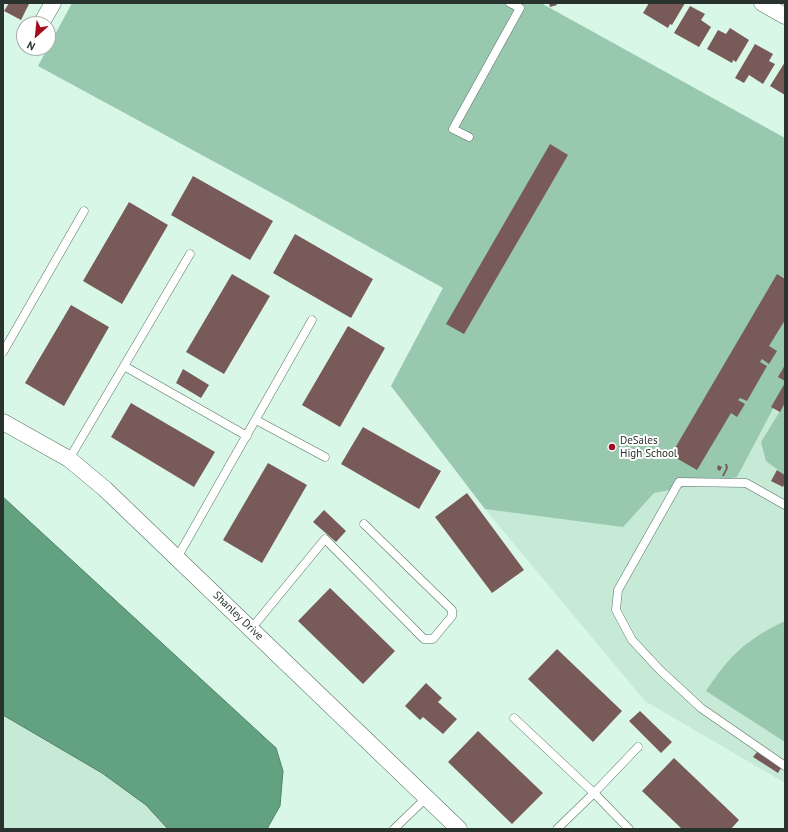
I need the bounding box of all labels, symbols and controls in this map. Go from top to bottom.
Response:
north arrow [16,16,56,56]
text: N [25,38,37,54]
place label: DeSales High School [620,434,677,460]
marker: DeSales High School [607,442,617,452]
street label: Shanley Drive [210,589,266,643]

